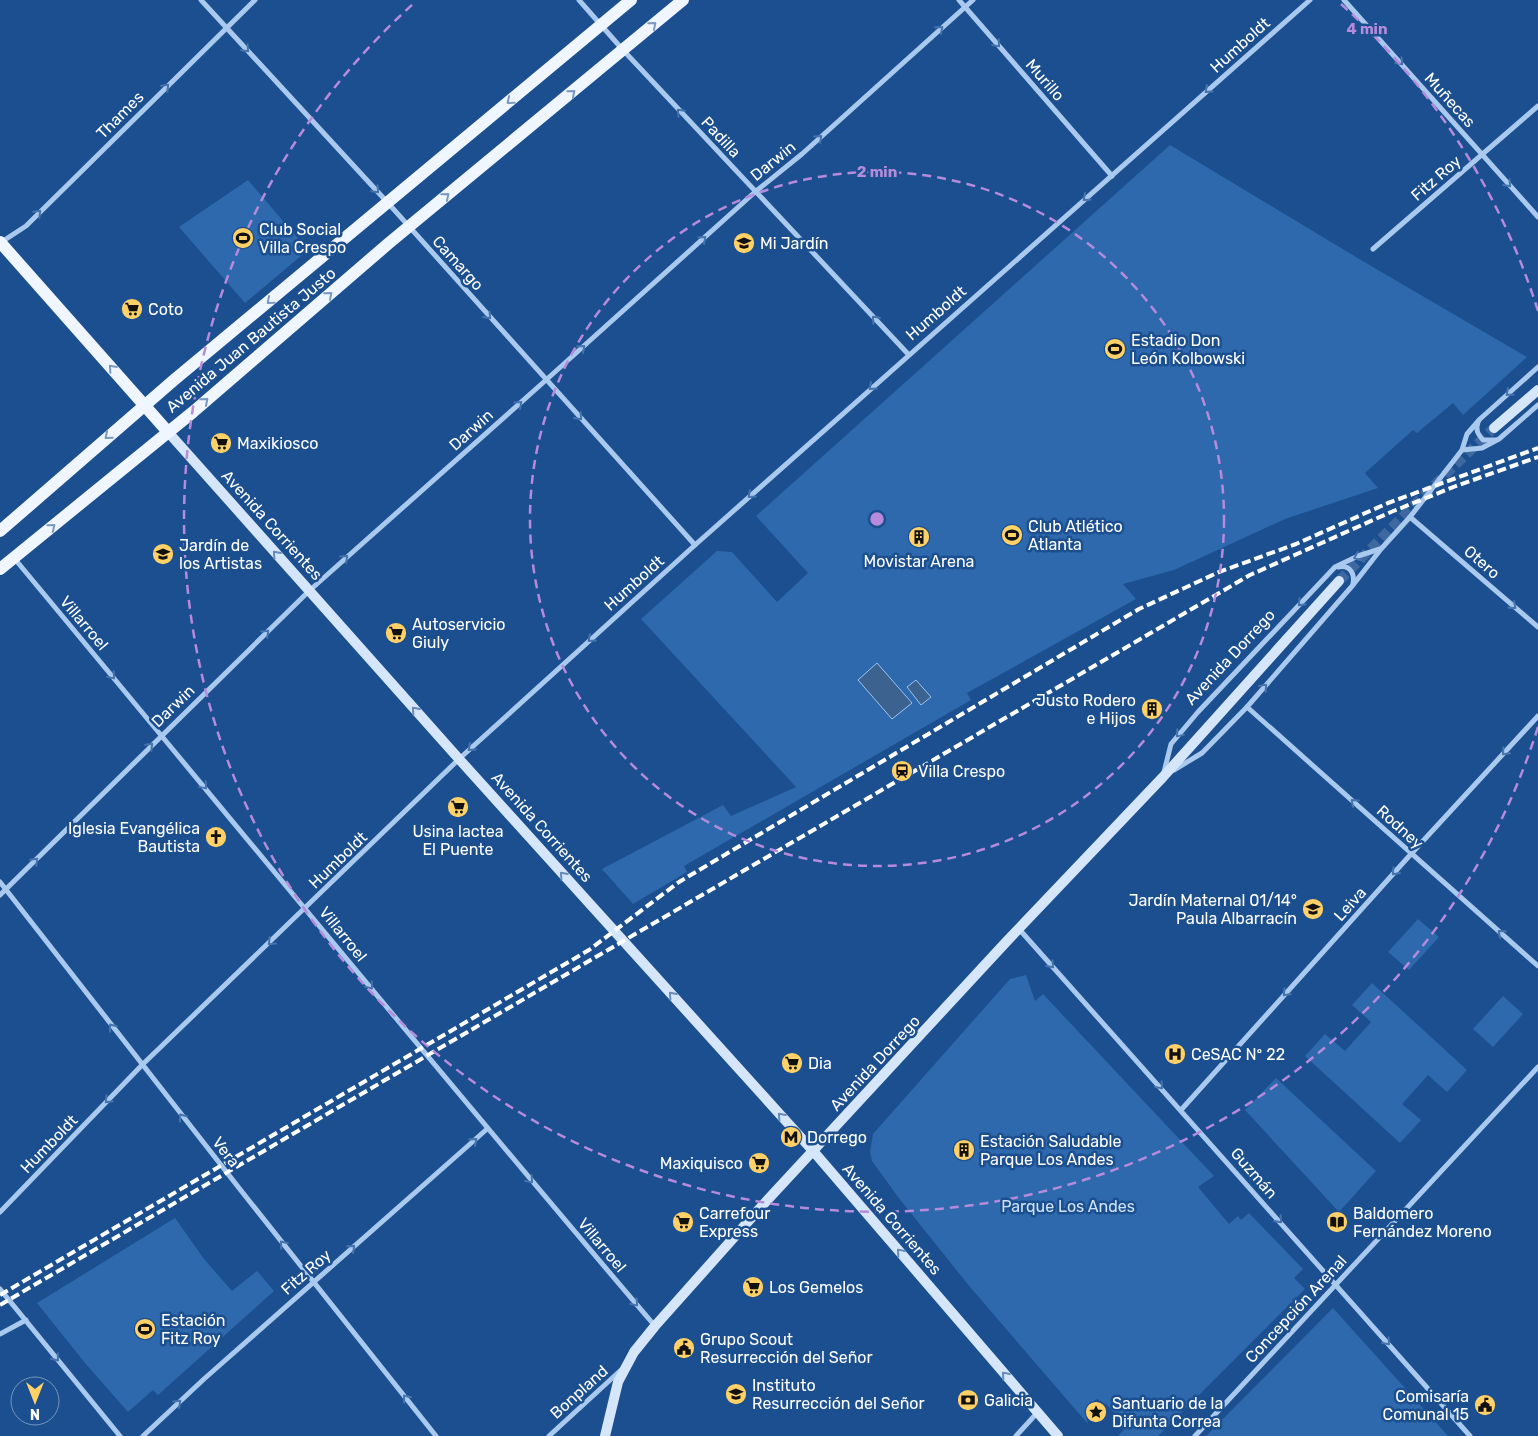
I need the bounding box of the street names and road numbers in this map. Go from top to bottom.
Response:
street label: Humboldt [1206,13,1274,77]
street label: Murillo [1022,55,1068,105]
street label: Muñecas [1421,69,1479,131]
street label: Thames [92,87,148,143]
street label: Padilla [697,113,745,161]
street label: Darwin [747,137,799,185]
street label: Fitz Roy [1407,151,1465,205]
street label: Camargo [428,232,488,294]
street label: Avenida Juan Bautista Justo [162,263,340,417]
street label: Humboldt [902,282,970,344]
street label: Darwin [445,405,497,455]
street label: Avenida Corrientes [218,466,326,584]
street label: Otero [1460,541,1504,583]
street label: Humboldt [600,551,668,615]
street label: Villarroel [56,592,112,654]
street label: Avenida Dorrego [1181,605,1279,709]
street label: Darwin [148,681,198,731]
street label: Avenida Corrientes [488,768,596,886]
street label: Rodney [1373,801,1427,853]
street label: Humboldt [305,828,371,892]
street label: Leiva [1330,883,1370,925]
street label: Villarroel [315,903,371,965]
street label: Avenida Dorrego [826,1011,924,1115]
street label: Humboldt [17,1111,81,1177]
street label: Vera [208,1133,244,1171]
street label: Guzmán [1227,1144,1281,1202]
street label: Avenida Corrientes [838,1159,946,1279]
street label: Villarroel [574,1214,630,1276]
street label: Fitz Roy [277,1245,335,1299]
street label: Concepción Arenal [1241,1251,1351,1367]
street label: Bonpland [546,1361,612,1423]

